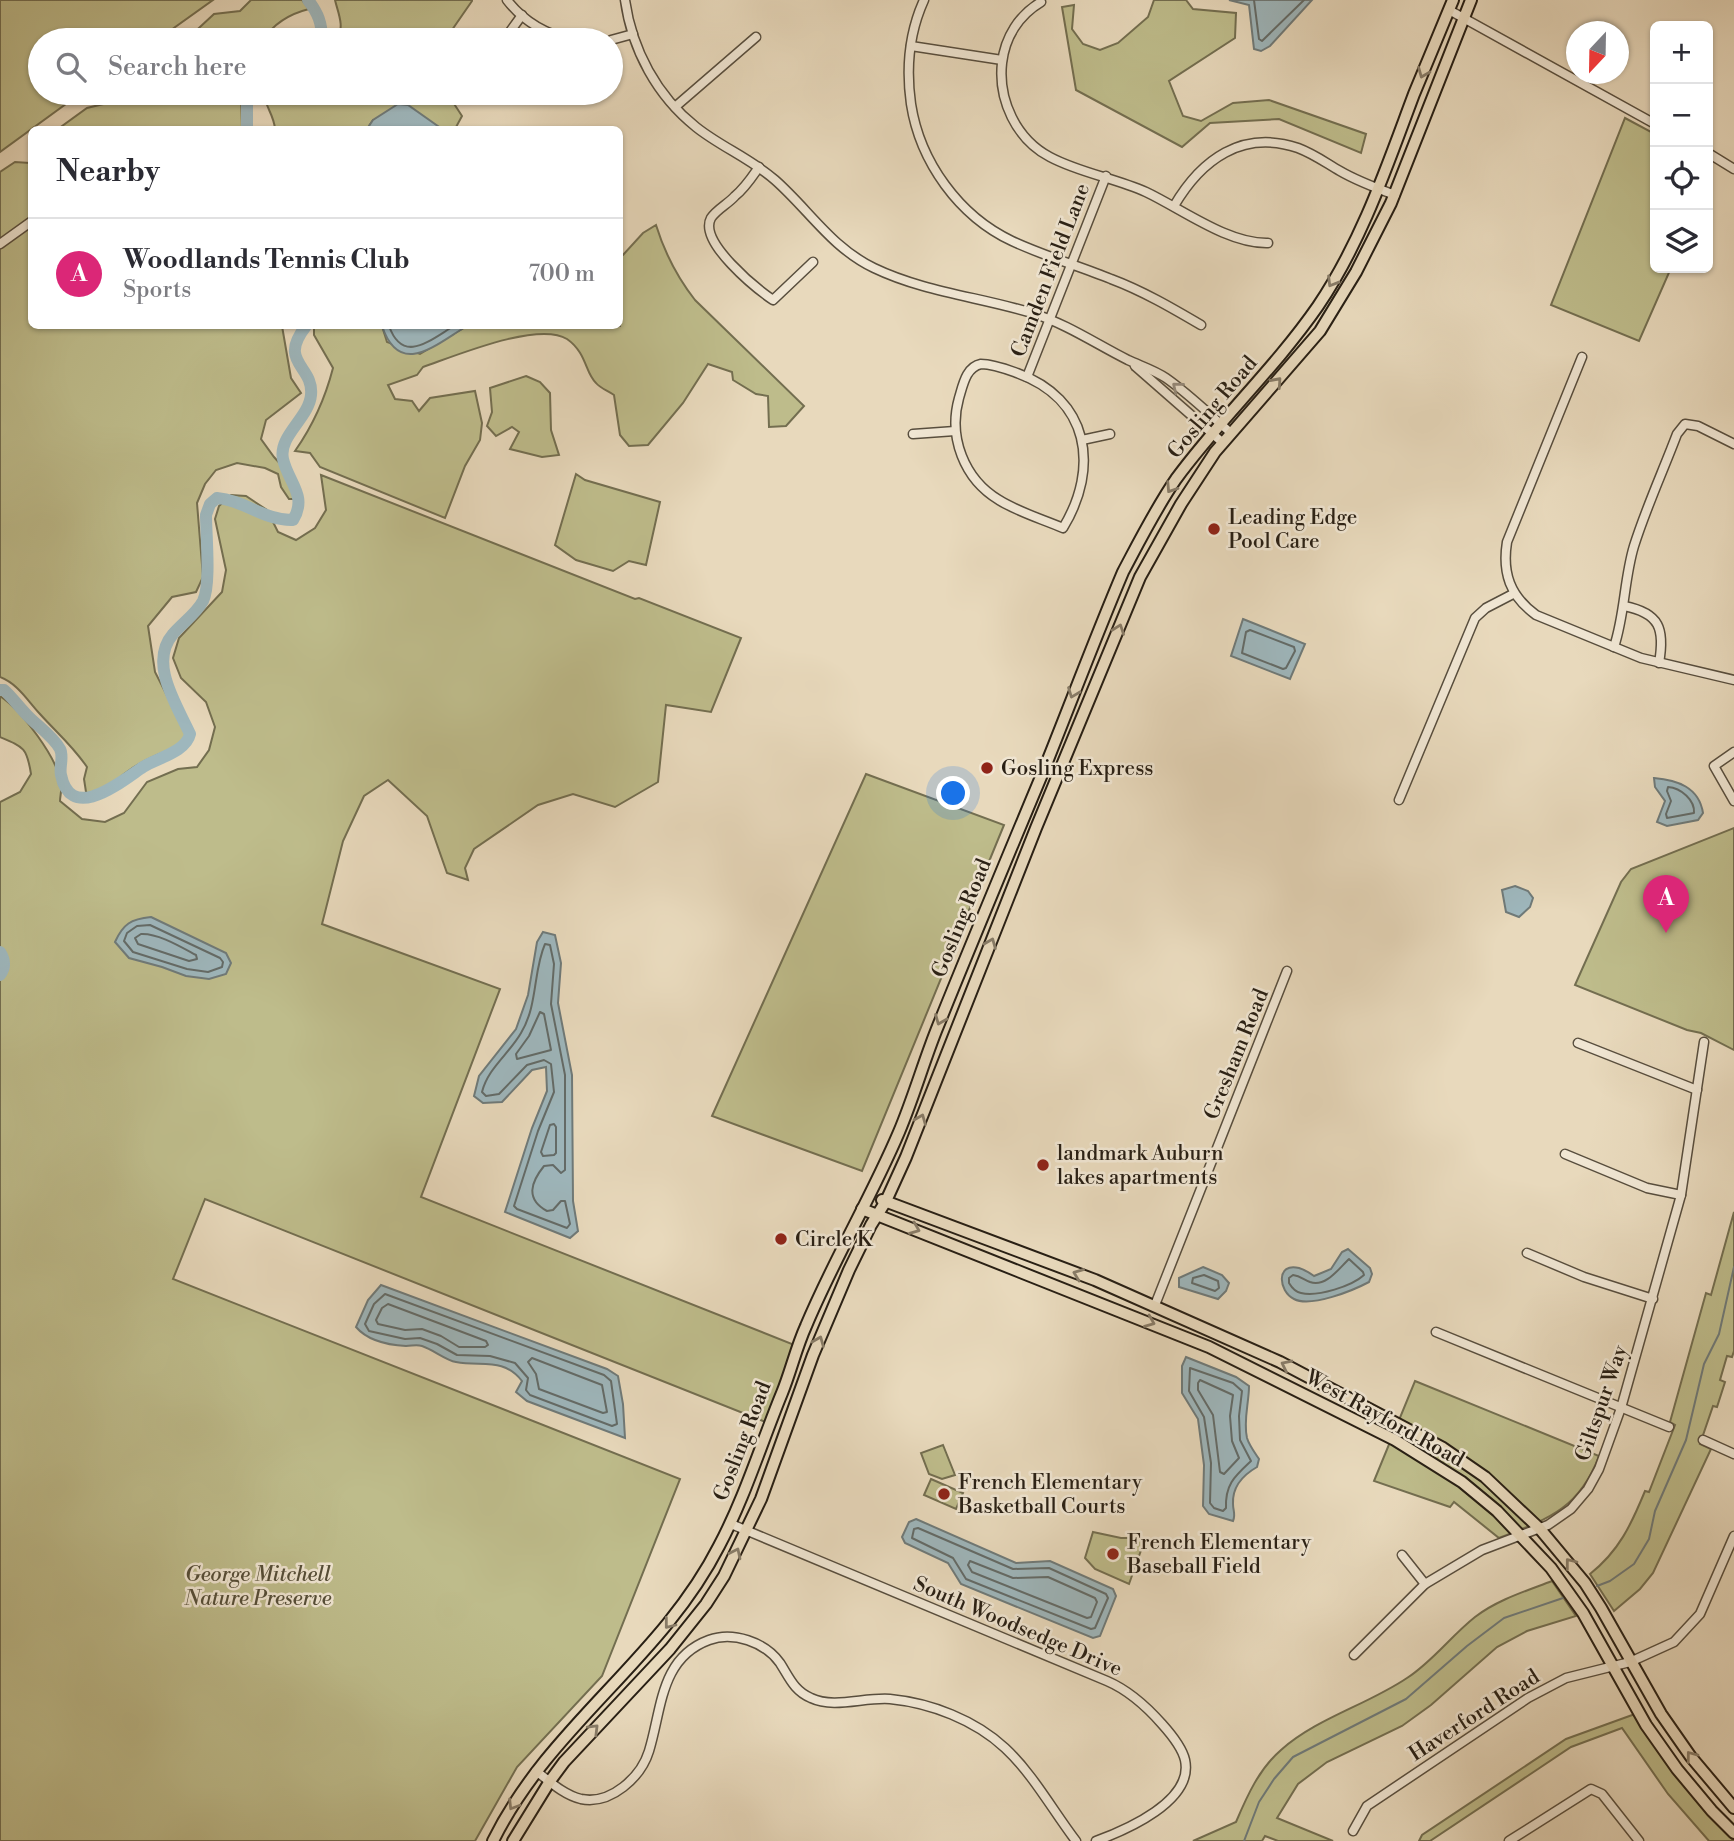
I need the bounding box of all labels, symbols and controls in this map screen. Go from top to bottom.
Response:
north arrow [1566,21,1629,84]
map controls [1650,21,1713,273]
button: + [1650,21,1713,84]
search box [28,28,623,105]
icon: search [52,48,90,86]
text: Search here [108,51,247,83]
one-way arrow [1417,67,1431,79]
button: − [1650,84,1713,147]
button: locate [1650,147,1713,210]
text: Nearby [56,153,160,191]
street label: Camden Field Lane [1006,180,1096,361]
button: layers [1650,210,1713,273]
text: Woodlands Tennis Club [123,244,410,276]
text: A [71,260,87,288]
text: 700 m [529,260,595,288]
one-way arrow [1328,274,1341,287]
text: Sports [123,276,191,304]
street label: Gosling Road [1162,351,1263,464]
one-way arrow [1269,377,1281,390]
one-way arrow [1173,383,1186,395]
one-way arrow [1167,480,1179,493]
place label: Leading Edge Pool Care [1228,505,1357,555]
marker: Leading Edge Pool Care [1206,521,1222,537]
one-way arrow [1111,623,1125,635]
one-way arrow [1067,686,1081,698]
place label: Gosling Express [1001,756,1154,782]
marker: Gosling Express [979,760,995,776]
your location [936,776,970,810]
street label: Gosling Road [926,855,998,982]
pin: A [1643,875,1689,933]
one-way arrow [983,937,997,950]
street label: Gresham Road [1199,985,1275,1124]
one-way arrow [935,1014,949,1026]
one-way arrow [913,1114,927,1126]
place label: landmark Auburn lakes apartments [1057,1141,1224,1191]
marker: landmark Auburn lakes apartments [1035,1157,1051,1173]
one-way arrow [908,1221,920,1235]
place label: Circle K [795,1227,874,1253]
marker: Circle K [773,1231,789,1247]
one-way arrow [1072,1268,1084,1282]
one-way arrow [1143,1314,1156,1328]
one-way arrow [810,1336,824,1348]
street label: Giltspur Way [1570,1341,1634,1465]
one-way arrow [1281,1359,1293,1373]
street label: West Rayford Road [1300,1364,1469,1473]
street label: Gosling Road [708,1378,778,1505]
place label: French Elementary Basketball Courts [957,1470,1143,1520]
marker: French Elementary Basketball Courts [936,1486,952,1502]
place label: French Elementary Baseball Field [1126,1530,1312,1580]
marker: French Elementary Baseball Field [1105,1546,1121,1562]
one-way arrow [728,1548,742,1560]
one-way arrow [1565,1559,1578,1571]
park label: George Mitchell Nature Preserve [183,1562,332,1612]
street label: South Woodsedge Drive [909,1571,1126,1683]
one-way arrow [665,1615,677,1628]
street label: Haverford Road [1404,1664,1545,1768]
one-way arrow [585,1724,598,1737]
one-way arrow [1686,1751,1699,1764]
one-way arrow [509,1797,522,1810]

